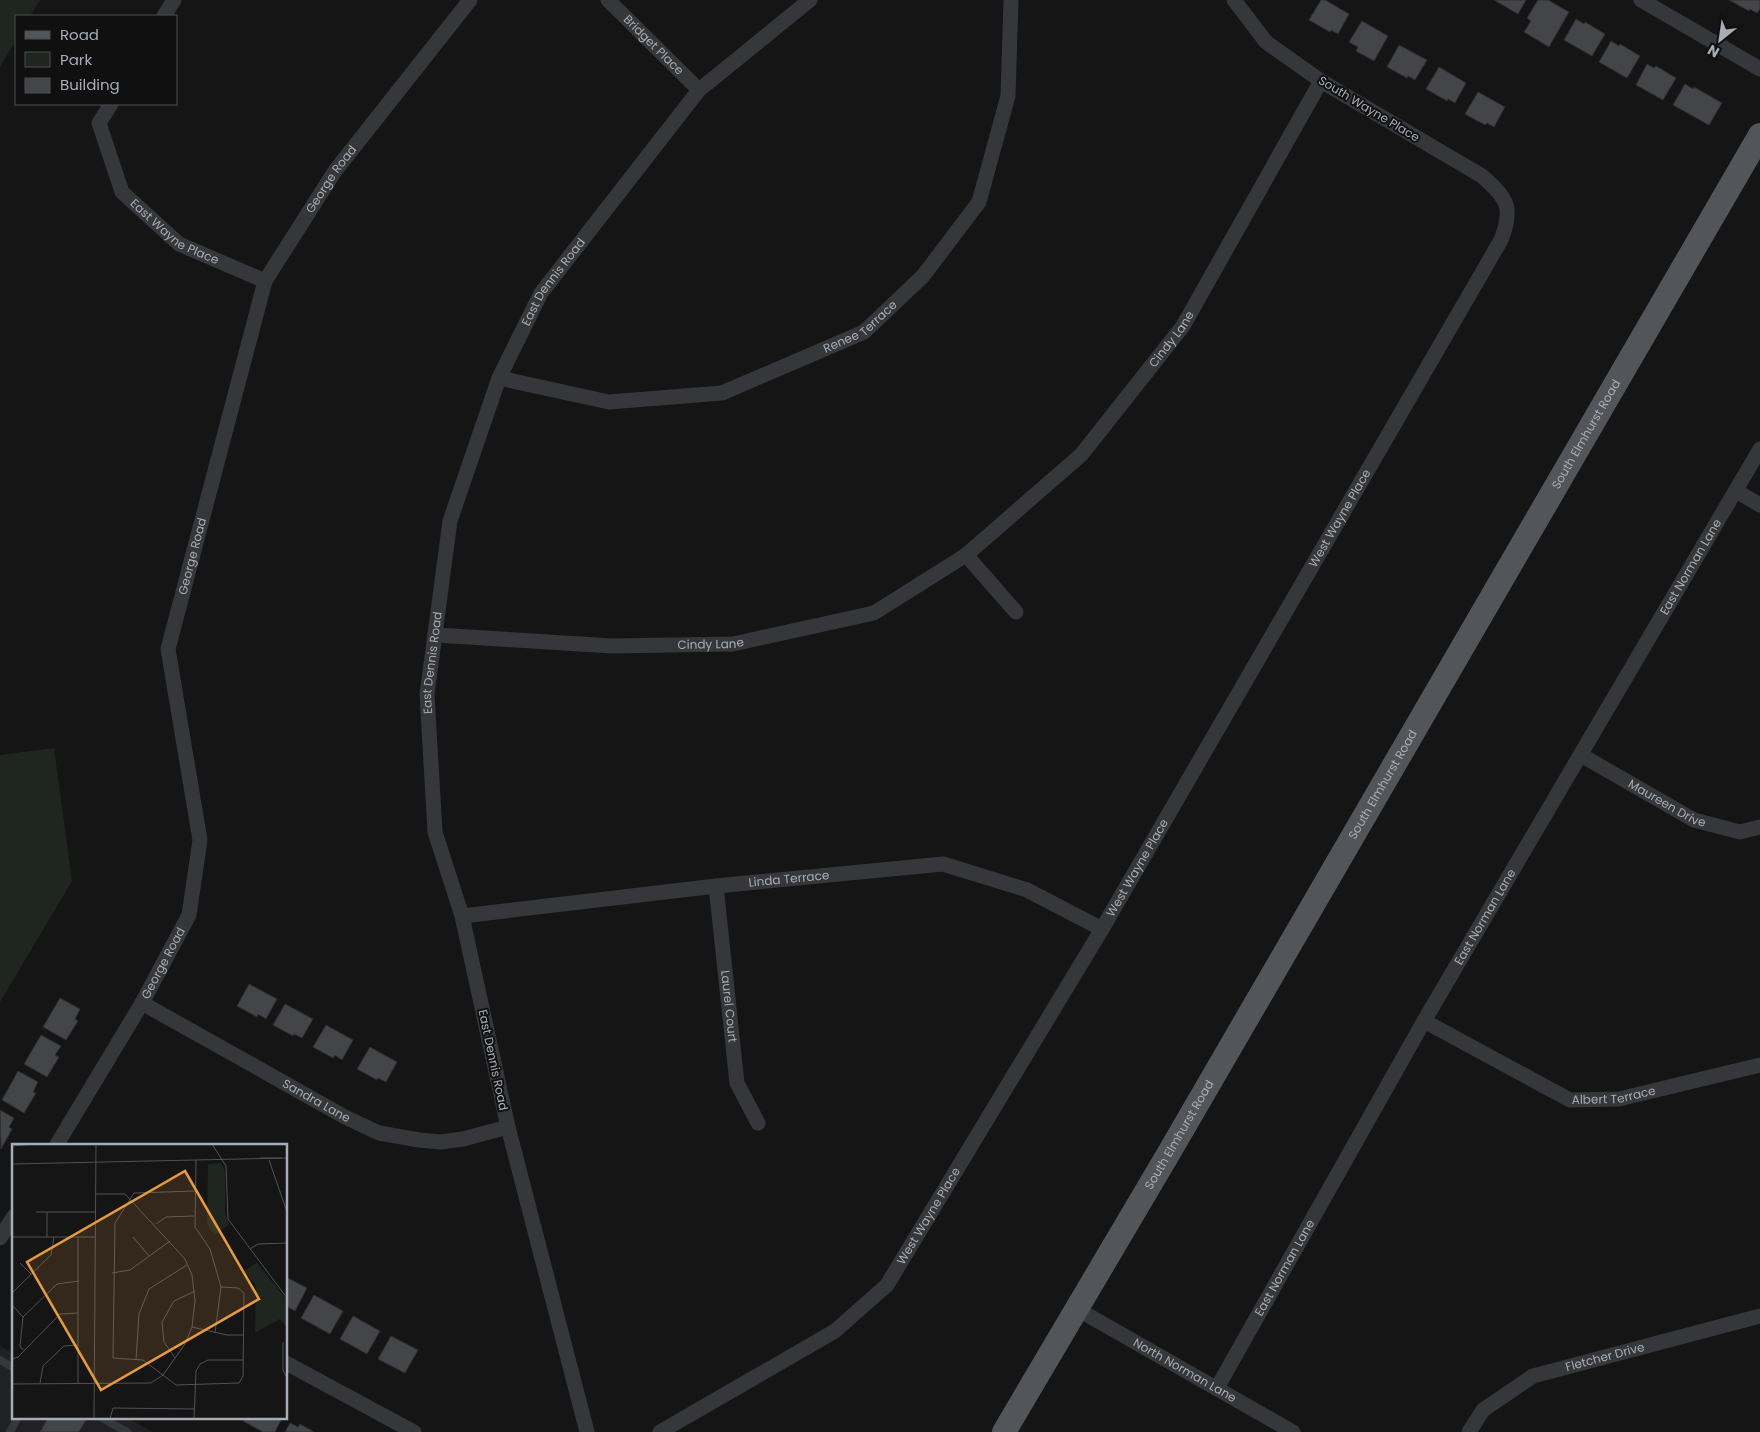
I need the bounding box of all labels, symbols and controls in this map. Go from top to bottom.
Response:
street label: Bridget Place [620,11,688,78]
legend [15,15,178,105]
north arrow [1695,15,1745,65]
text: Road [60,24,99,45]
text: N [1704,40,1723,63]
text: Park [60,49,92,70]
street label: South Wayne Place [1315,72,1423,146]
text: Building [60,74,120,95]
street label: George Road [301,142,360,216]
street label: East Wayne Place [127,195,222,268]
street label: East Dennis Road [517,234,589,328]
street label: Renee Terrace [820,296,900,357]
street label: Cindy Lane [1145,308,1198,371]
street label: South Elmhurst Road [1547,376,1624,492]
street label: West Wayne Place [1304,466,1375,570]
street label: George Road [174,516,210,596]
street label: East Norman Lane [1655,516,1725,618]
street label: East Dennis Road [418,610,446,715]
street label: Cindy Lane [677,633,745,653]
street label: South Elmhurst Road [1344,726,1421,842]
street label: Maureen Drive [1625,775,1708,831]
street label: West Wayne Place [1102,815,1172,920]
street label: Linda Terrace [748,866,830,891]
street label: East Norman Lane [1450,866,1520,968]
street label: George Road [137,924,189,1002]
street label: Laurel Court [717,969,742,1043]
street label: East Dennis Road [474,1008,513,1112]
street label: Sandra Lane [280,1075,353,1126]
street label: South Elmhurst Road [1140,1077,1217,1192]
street label: Albert Terrace [1572,1082,1657,1108]
inset map [12,1144,288,1420]
street label: West Wayne Place [892,1164,964,1268]
street label: East Norman Lane [1250,1216,1318,1319]
street label: North Norman Lane [1130,1334,1240,1406]
street label: Fletcher Drive [1563,1338,1646,1375]

